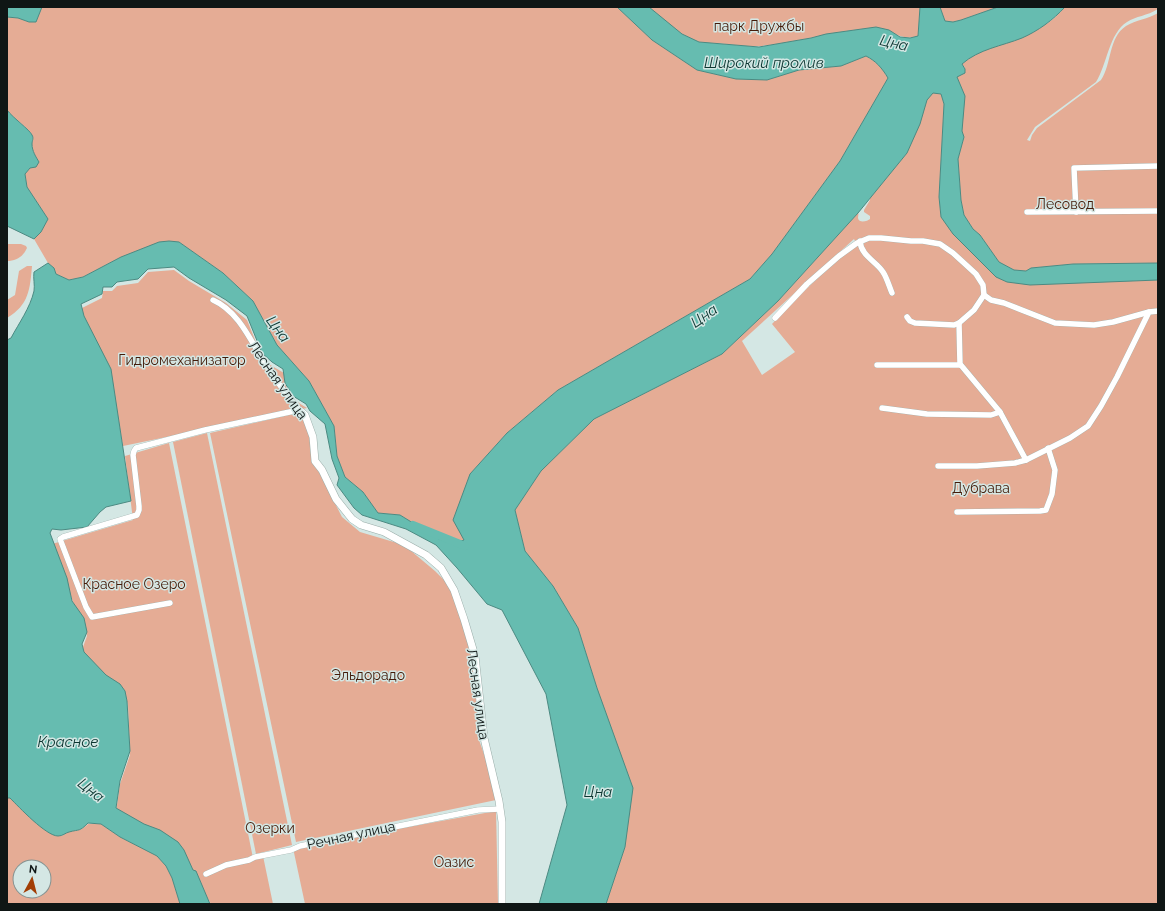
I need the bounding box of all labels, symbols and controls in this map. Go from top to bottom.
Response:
park label: парк Дружбы [714,18,804,34]
water label: Цна [878,31,910,55]
water label: Широкий пролив [704,54,824,72]
park label: Лесовод [1036,196,1094,212]
water label: Цна [687,300,721,332]
water label: Цна [262,312,294,346]
street label: Лесная улица [245,338,311,422]
park label: Гидромеханизатор [118,352,246,368]
park label: Дубрава [952,480,1010,496]
park label: Красное Озеро [82,576,186,592]
street label: Лесная улица [464,647,492,741]
park label: Эльдорадо [331,667,405,683]
water label: Красное [37,733,99,751]
water label: Цна [74,774,108,806]
water label: Цна [584,783,612,801]
street label: Речная улица [305,818,397,852]
park label: Озерки [245,820,295,836]
park label: Оазис [434,854,475,870]
north arrow [12,859,52,899]
text: N [28,863,38,877]

